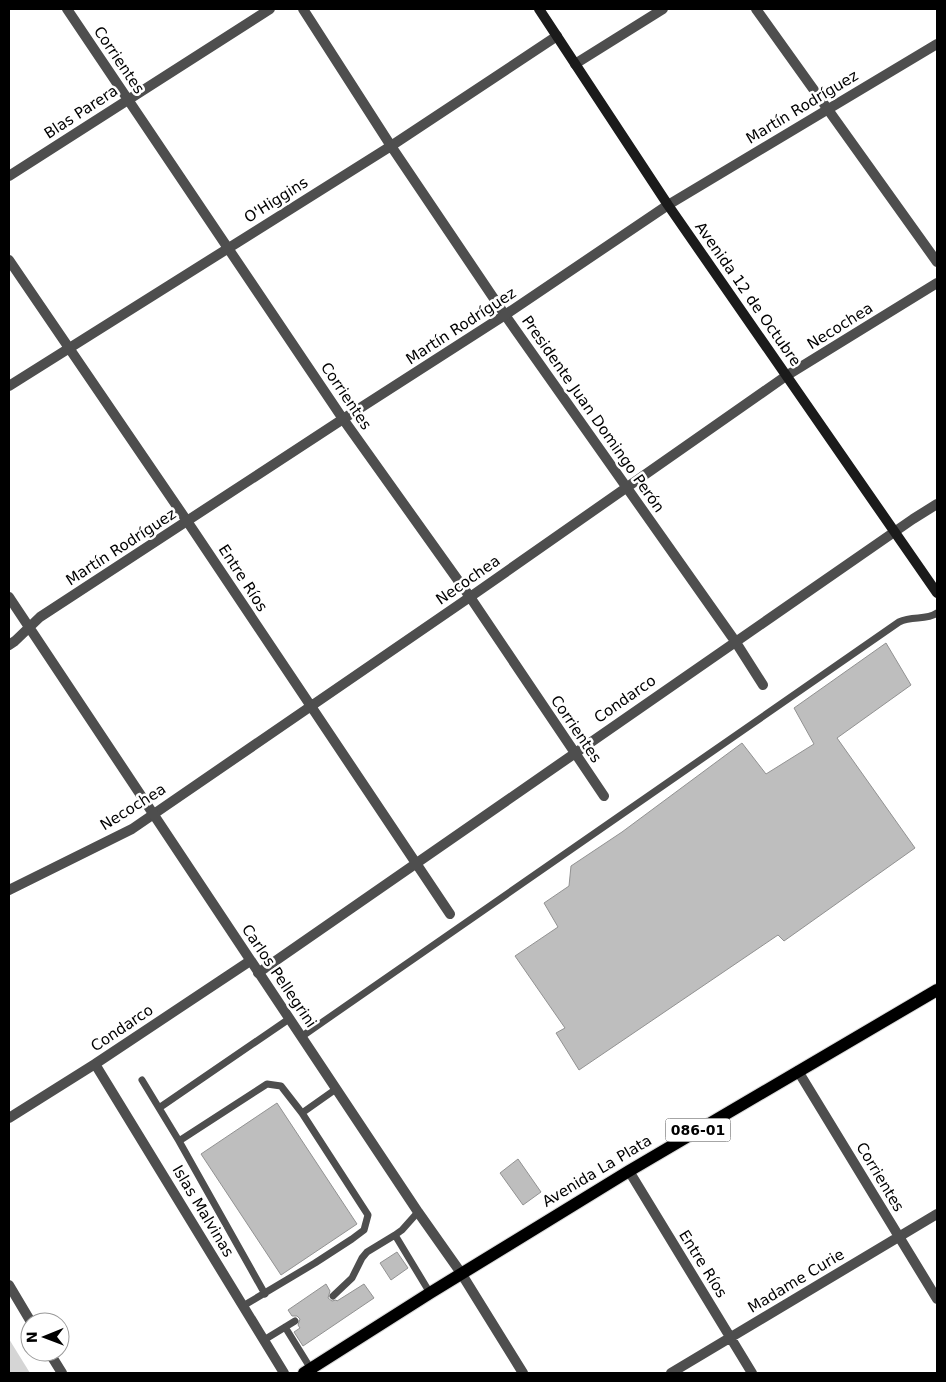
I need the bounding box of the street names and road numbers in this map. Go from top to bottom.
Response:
street label: Corrientes [90,23,148,97]
street label: Martín Rodríguez [743,66,861,148]
street label: Blas Parera [41,82,121,142]
street label: O'Higgins [241,173,311,227]
street label: Avenida 12 de Octubre [691,218,805,370]
street label: Martín Rodríguez [403,284,519,368]
street label: Necochea [804,299,876,353]
street label: Presidente Juan Domingo Perón [518,312,668,516]
street label: Corrientes [317,359,375,433]
street label: Martín Rodríguez [63,505,179,589]
street label: Entre Ríos [215,541,271,615]
street label: Necochea [433,551,503,609]
street label: Condarco [591,671,659,727]
street label: Corrientes [547,692,605,766]
street label: Necochea [97,780,169,834]
street label: Carlos Pellegrini [238,921,320,1031]
street label: Condarco [87,1001,157,1055]
road number: 086-01 [666,1118,730,1142]
street label: Avenida La Plata [539,1131,655,1211]
street label: Corrientes [852,1139,908,1215]
street label: Islas Malvinas [168,1162,238,1260]
street label: Entre Ríos [675,1227,731,1301]
street label: Madame Curie [745,1245,847,1317]

